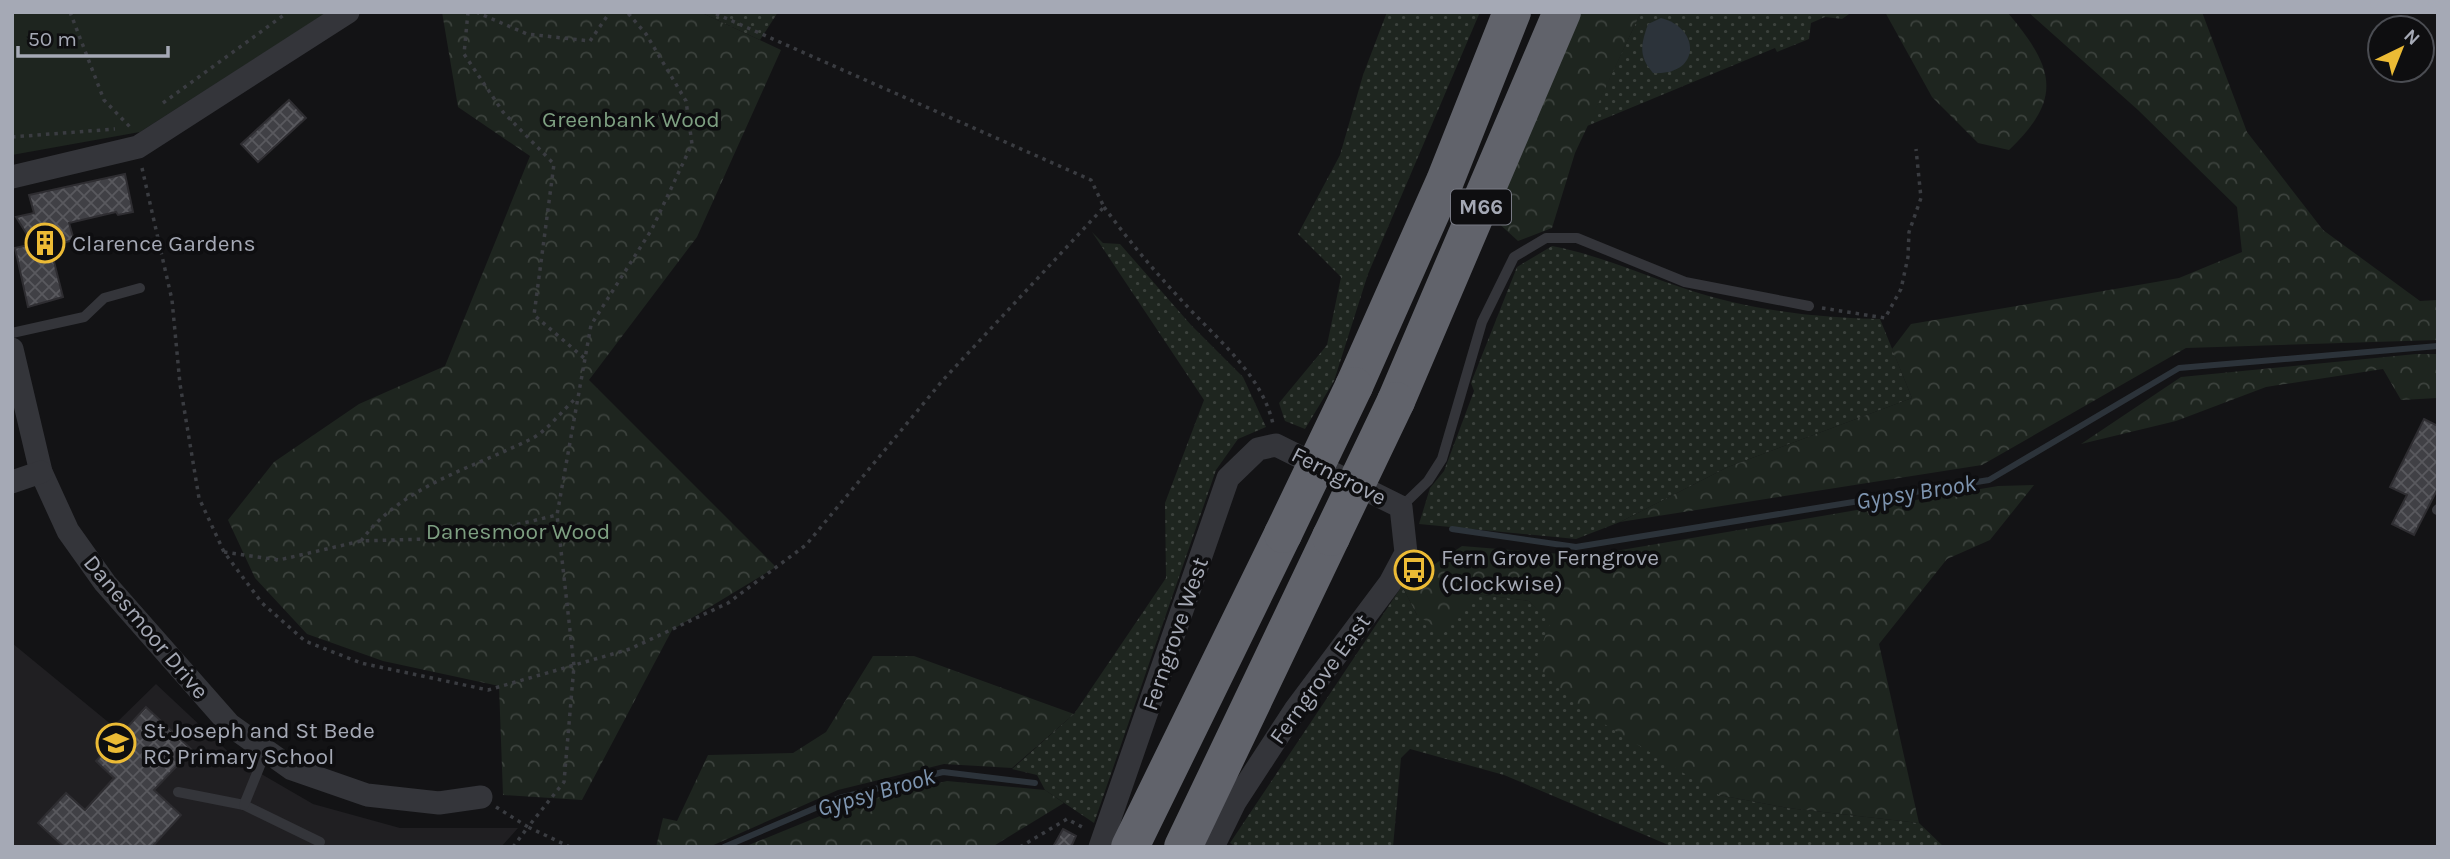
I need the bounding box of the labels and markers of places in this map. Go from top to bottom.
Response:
building icon: Clarence Gardens [24,222,66,264]
place label: Clarence Gardens [72,230,256,257]
place label: Fern Grove Ferngrove (Clockwise) [1441,544,1659,597]
bus stop icon: Fern Grove Ferngrove (Clockwise) [1393,549,1435,591]
place label: St Joseph and St Bede RC Primary School [143,717,375,770]
school or university icon: St Joseph and St Bede RC Primary School [95,722,137,764]

